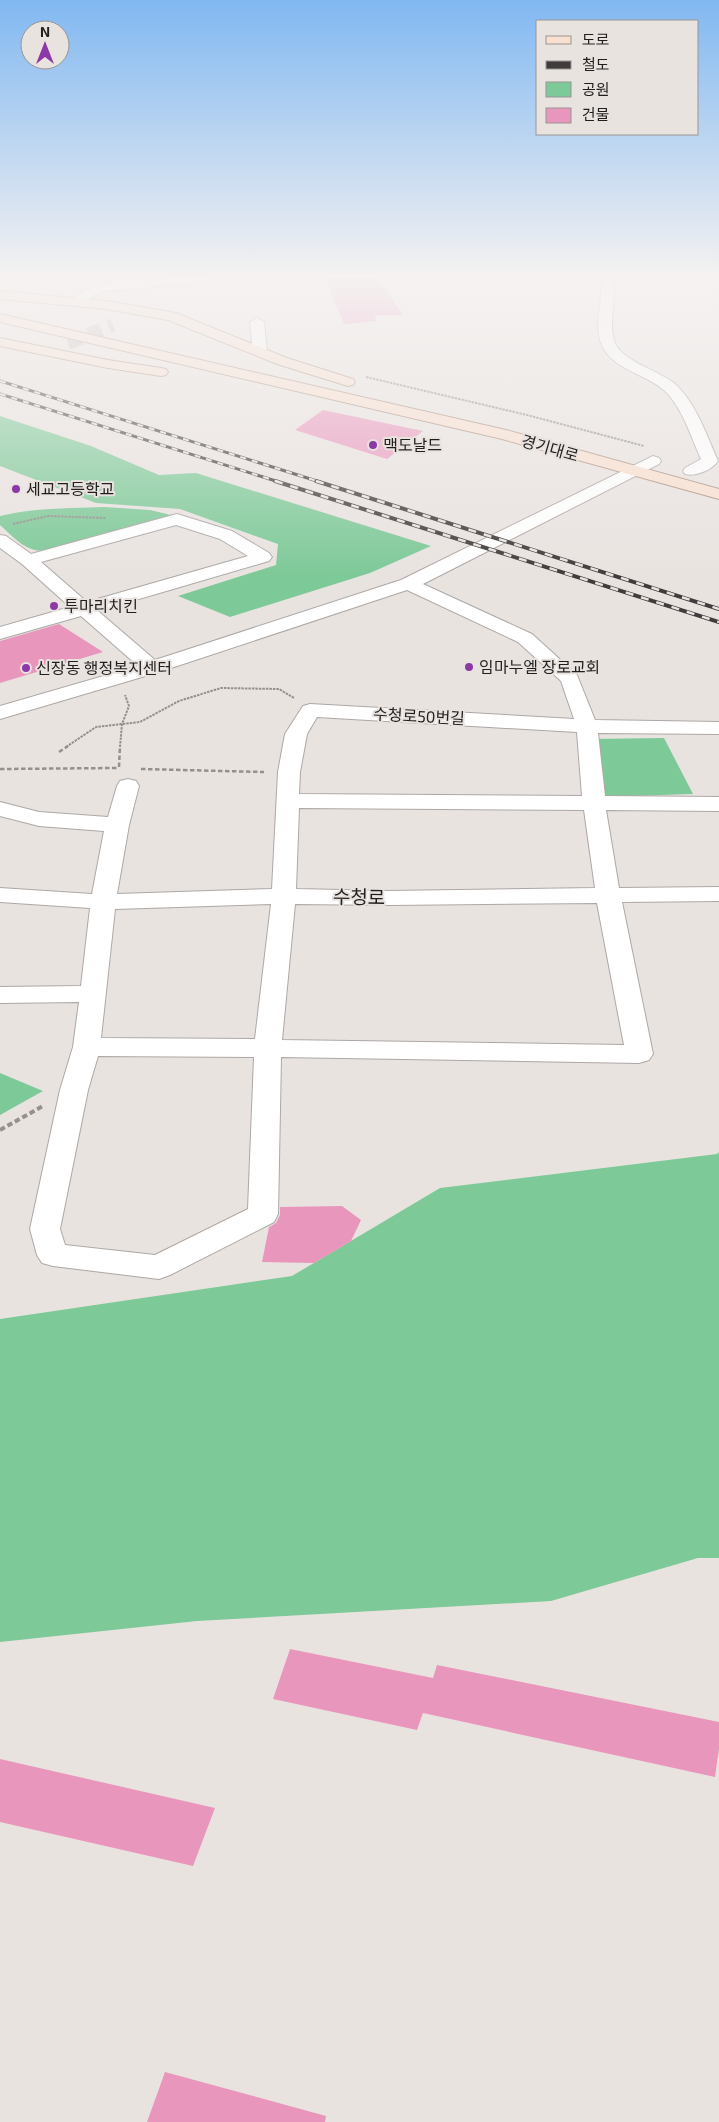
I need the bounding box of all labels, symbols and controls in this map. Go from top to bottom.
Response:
north arrow [20,20,70,70]
legend [536,20,699,135]
text: N [40,23,50,40]
text: 도로 [582,30,610,48]
text: 철도 [582,55,610,73]
text: 공원 [582,80,610,98]
text: 건물 [582,105,610,123]
street label: 경기대로 [519,430,581,465]
place label: 맥도날드 [383,435,442,454]
marker: 맥도날드 [367,439,379,451]
place label: 세교고등학교 [26,479,114,498]
marker: 세교고등학교 [10,483,22,495]
place label: 투마리치킨 [64,596,138,615]
marker: 투마리치킨 [48,600,60,612]
place label: 임마누엘 장로교회 [479,657,600,676]
place label: 신장동 행정복지센터 [36,658,172,677]
marker: 임마누엘 장로교회 [463,661,475,673]
marker: 신장동 행정복지센터 [20,662,32,674]
street label: 수청로50번길 [373,704,465,727]
street label: 수청로 [333,885,385,908]

